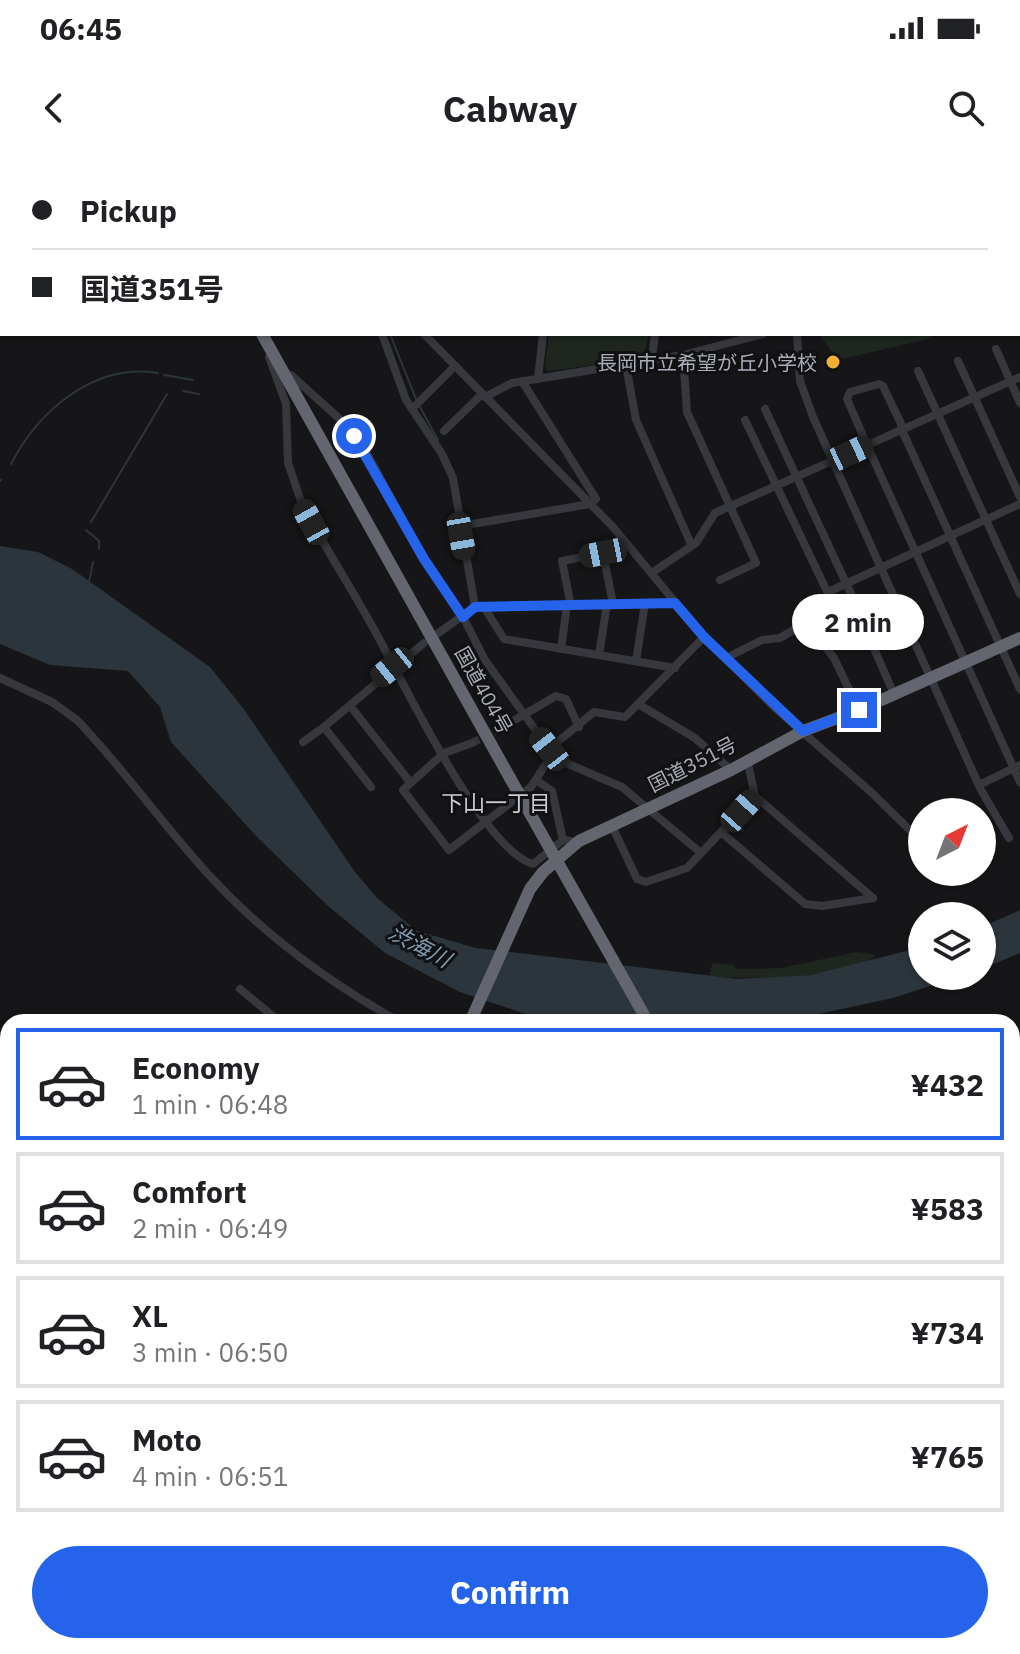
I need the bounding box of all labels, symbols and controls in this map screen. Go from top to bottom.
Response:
text: 06:45 [40,9,122,48]
text: Cabway [443,85,577,132]
icon: back [32,86,76,130]
icon: search [944,86,988,130]
text: Pickup [80,191,177,230]
text: 国道351号 [80,269,224,308]
place label: 長岡市立希望が丘小学校 [597,349,817,376]
marker: 長岡市立希望が丘小学校 [824,353,842,371]
route start [336,418,372,454]
car [823,432,877,474]
car [289,495,333,549]
car [445,510,477,562]
car [577,537,629,569]
callout: 2 min [793,594,925,650]
text: 2 min [824,605,892,639]
street label: 国道404号 [449,641,519,739]
car [366,643,418,691]
route end [841,692,877,728]
car [525,723,573,775]
street label: 国道351号 [643,730,741,798]
car [716,785,766,837]
district label: 下山一丁目 [441,788,551,817]
north arrow [908,798,996,886]
map controls [908,798,996,990]
button: layers [908,902,996,990]
water label: 渋海川 [384,917,458,974]
icon: car [36,1048,108,1120]
text: Economy [132,1048,260,1087]
text: ¥432 [911,1065,984,1104]
text: 1 min · 06:48 [132,1087,288,1121]
icon: car [36,1172,108,1244]
text: Comfort [132,1172,247,1211]
text: ¥583 [911,1189,984,1228]
text: 2 min · 06:49 [132,1211,288,1245]
icon: car [36,1296,108,1368]
text: XL [132,1296,168,1335]
text: ¥734 [911,1313,984,1352]
text: 3 min · 06:50 [132,1335,288,1369]
icon: car [36,1420,108,1492]
text: Moto [132,1420,202,1459]
text: ¥765 [911,1437,984,1476]
text: 4 min · 06:51 [132,1459,288,1493]
button: Confirm [32,1546,988,1638]

